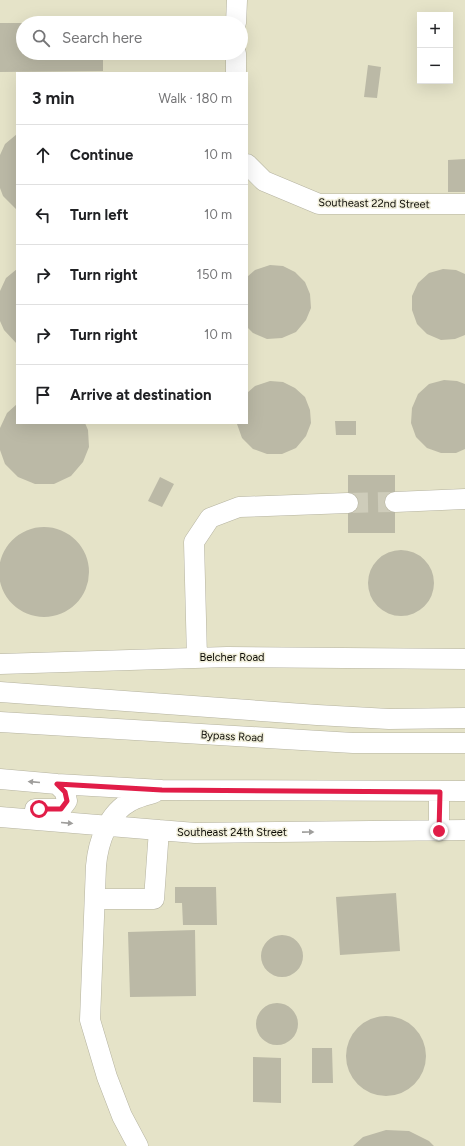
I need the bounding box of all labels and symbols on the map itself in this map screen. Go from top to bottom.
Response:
street label: Southeast 22nd Street [318,196,430,211]
street label: Belcher Road [200,651,265,664]
street label: Bypass Road [200,728,264,745]
one-way arrow [28,779,40,786]
route start [30,800,48,818]
one-way arrow [61,820,73,826]
route end [430,822,448,840]
street label: Southeast 24th Street [177,826,287,839]
one-way arrow [302,829,315,835]

